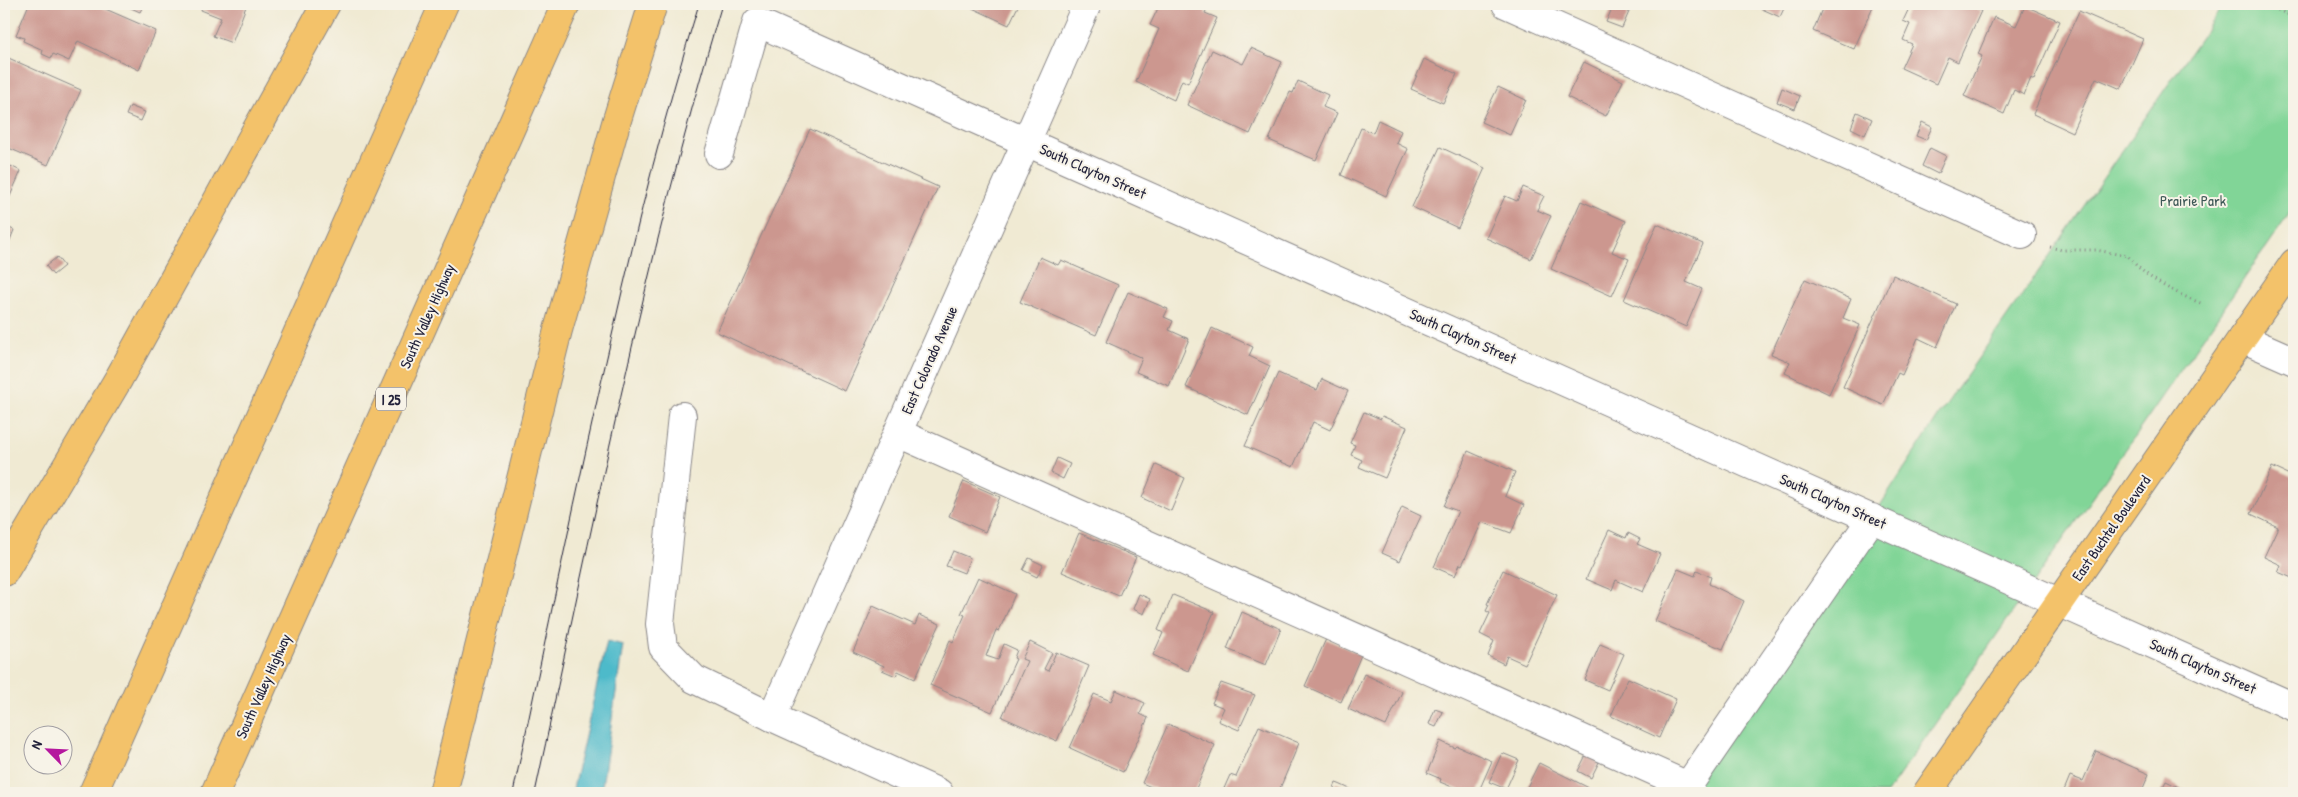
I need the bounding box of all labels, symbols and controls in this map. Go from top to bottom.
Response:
street label: South Clayton Street [1036,138,1150,204]
park label: Prairie Park [2160,190,2226,211]
street label: South Valley Highway [394,260,460,372]
street label: East Colorado Avenue [896,303,962,417]
street label: South Clayton Street [1406,303,1520,369]
road number: I 25 [376,388,406,410]
street label: South Clayton Street [1776,468,1890,534]
street label: East Buchtel Boulevard [2067,471,2155,585]
street label: South Valley Highway [230,630,296,742]
street label: South Clayton Street [2146,633,2260,699]
north arrow [22,724,72,774]
text: N [25,737,46,752]

